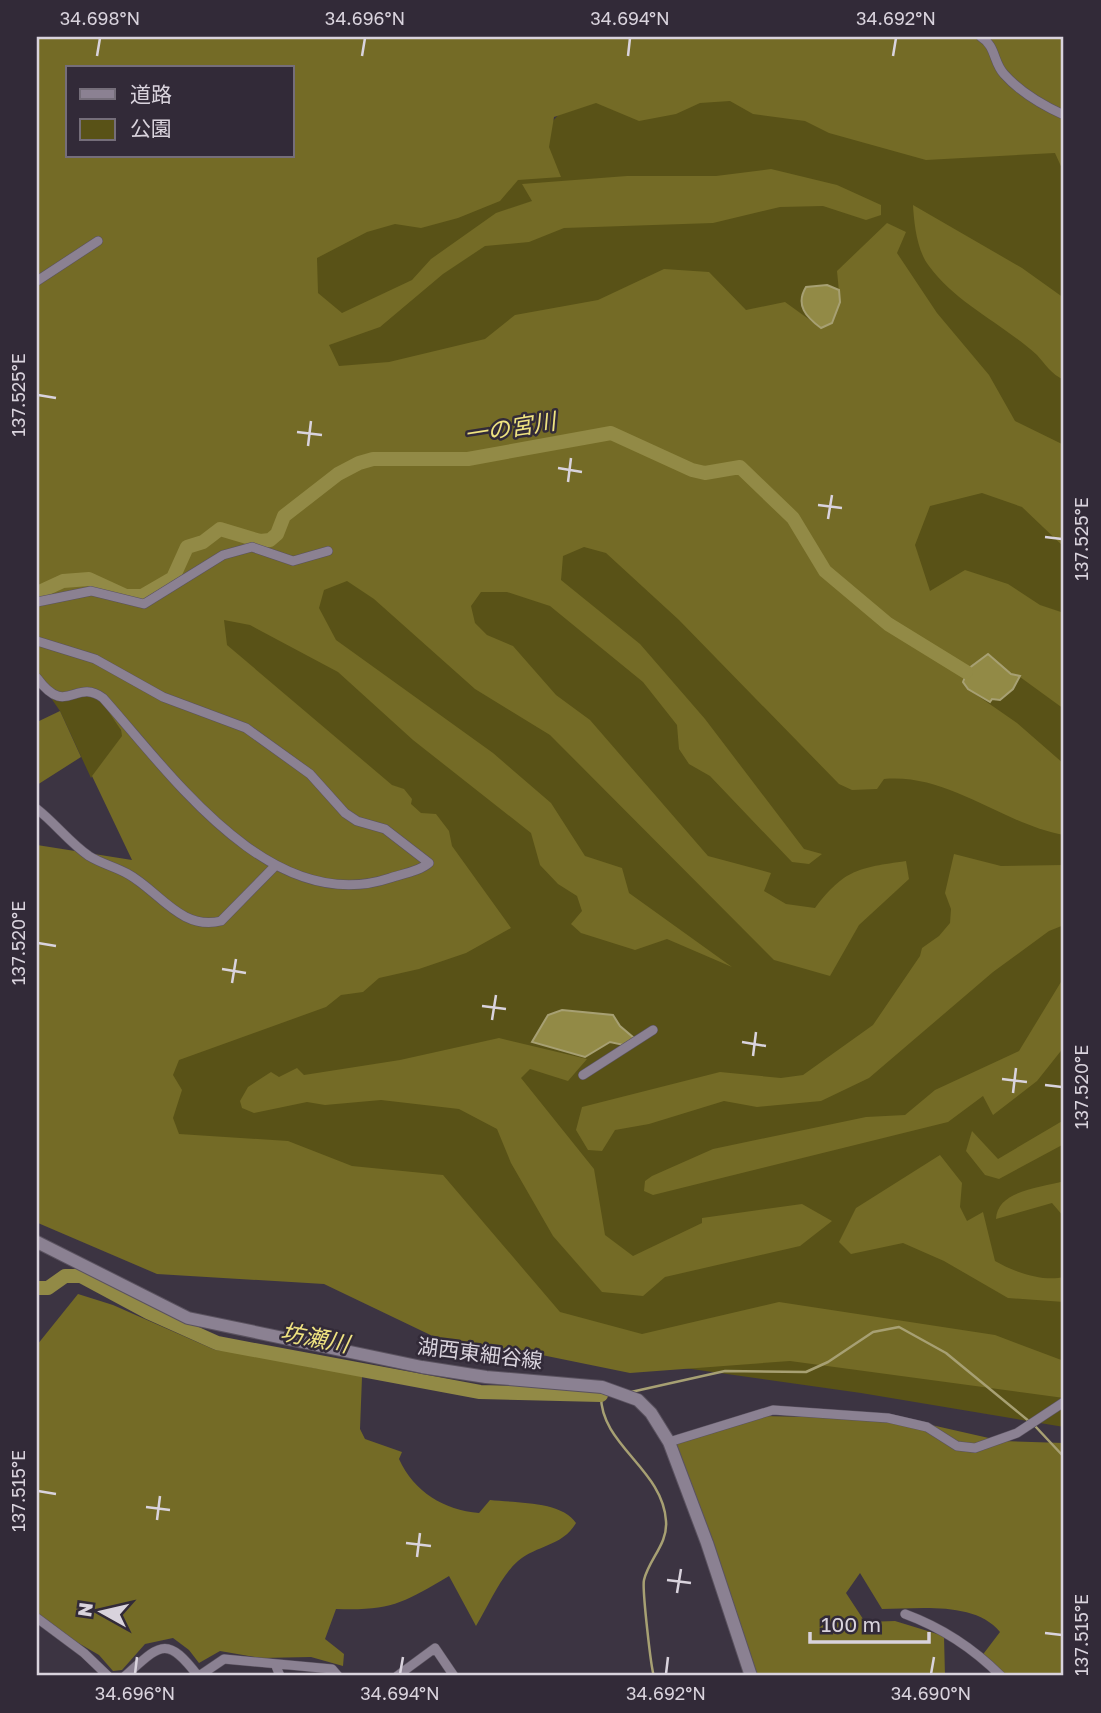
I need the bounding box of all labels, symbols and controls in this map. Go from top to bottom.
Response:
text: 34.698°N [60,7,140,29]
text: 34.696°N [325,7,405,29]
text: 34.694°N [590,7,670,29]
text: 34.692°N [856,7,936,29]
legend [66,66,294,158]
text: 道路 [130,81,172,107]
text: 公園 [130,115,172,141]
text: 137.525°E [7,353,29,437]
water label: 一の宮川 [462,406,560,448]
text: 137.525°E [1070,497,1092,581]
text: 137.520°E [7,901,29,985]
text: 137.520°E [1070,1045,1092,1129]
water label: 坊瀬川 [279,1317,355,1358]
street label: 湖西東細谷線 [416,1332,544,1374]
text: 137.515°E [7,1450,29,1532]
north arrow [66,1576,136,1646]
text: 137.515°E [1070,1594,1092,1676]
text: N [72,1601,97,1618]
scale bar [810,1601,930,1645]
text: 100 m [821,1611,881,1637]
text: 34.696°N [95,1682,175,1704]
text: 34.694°N [360,1682,440,1704]
text: 34.692°N [626,1682,706,1704]
text: 34.690°N [891,1682,971,1704]

